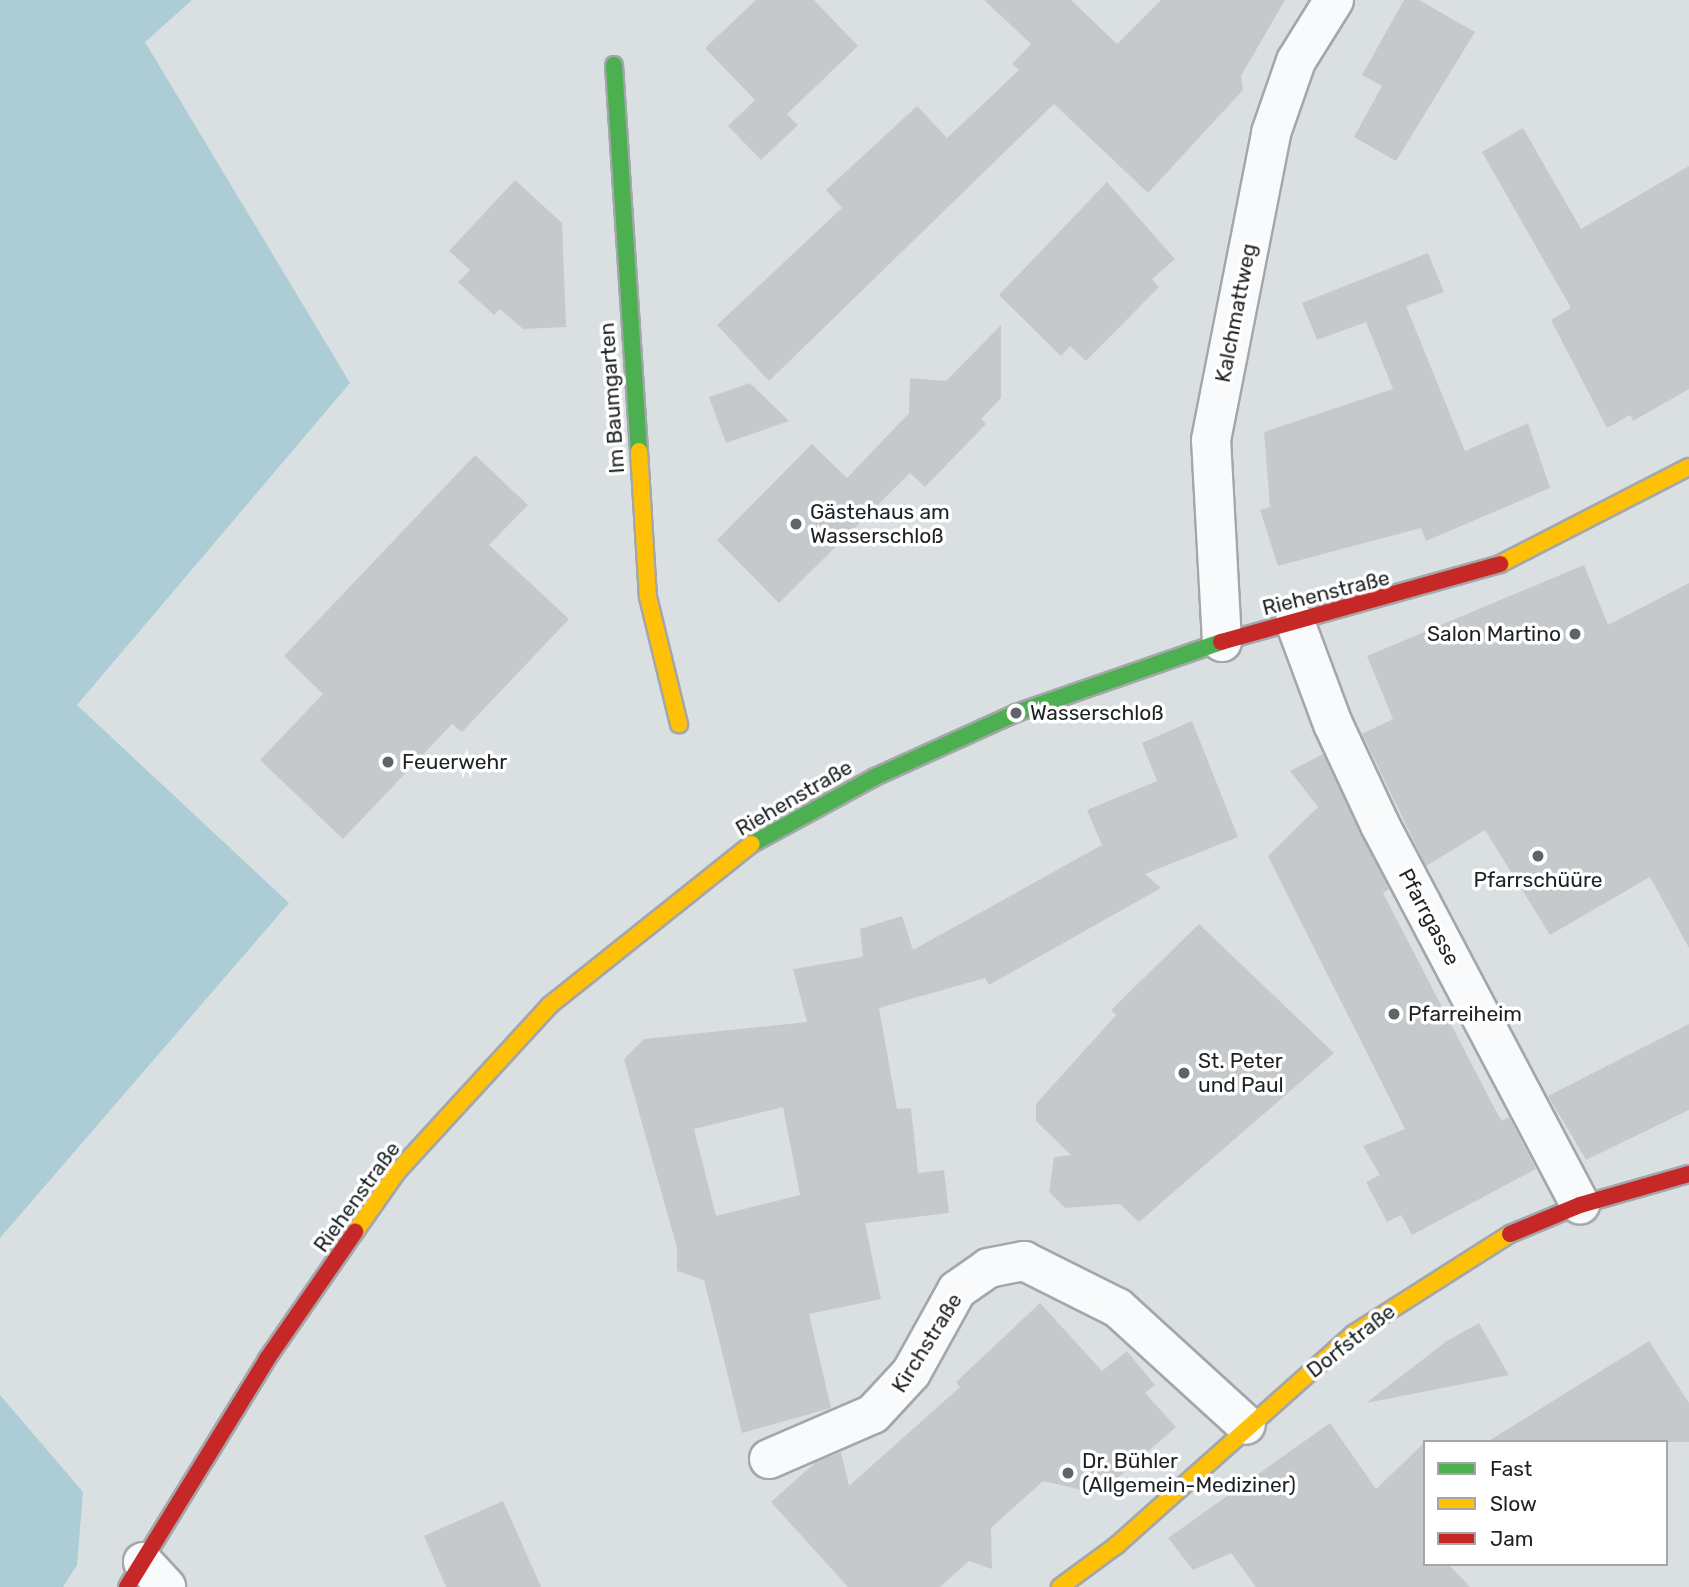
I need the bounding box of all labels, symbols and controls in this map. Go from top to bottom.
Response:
street label: Kalchmattweg [1210,241,1262,385]
street label: Im Baumgarten [594,322,630,474]
place label: Gästehaus am Wasserschloß [810,499,950,549]
marker: Gästehaus am Wasserschloß [788,516,804,532]
street label: Riehenstraße [1260,565,1392,621]
place label: Salon Martino [1427,621,1561,647]
marker: Salon Martino [1567,626,1583,642]
place label: Wasserschloß [1030,700,1164,726]
marker: Wasserschloß [1008,705,1024,721]
place label: Feuerwehr [402,749,507,775]
marker: Feuerwehr [380,754,396,770]
street label: Riehenstraße [731,755,857,841]
marker: Pfarrschüüre [1530,848,1546,864]
street label: Pfarrgasse [1393,864,1465,970]
place label: Pfarrschüüre [1474,867,1602,893]
place label: Pfarreiheim [1408,1001,1522,1027]
marker: Pfarreiheim [1386,1006,1402,1022]
place label: St. Peter und Paul [1198,1048,1284,1098]
marker: St. Peter und Paul [1176,1065,1192,1081]
street label: Riehenstraße [309,1137,405,1257]
street label: Kirchstraße [887,1289,967,1397]
street label: Dorfstraße [1302,1299,1400,1383]
legend [1423,1440,1668,1566]
place label: Dr. Bühler (Allgemein-Mediziner) [1082,1448,1296,1498]
text: Fast [1490,1456,1532,1481]
marker: Dr. Bühler (Allgemein-Mediziner) [1060,1465,1076,1481]
text: Slow [1490,1491,1537,1516]
text: Jam [1490,1526,1534,1551]

